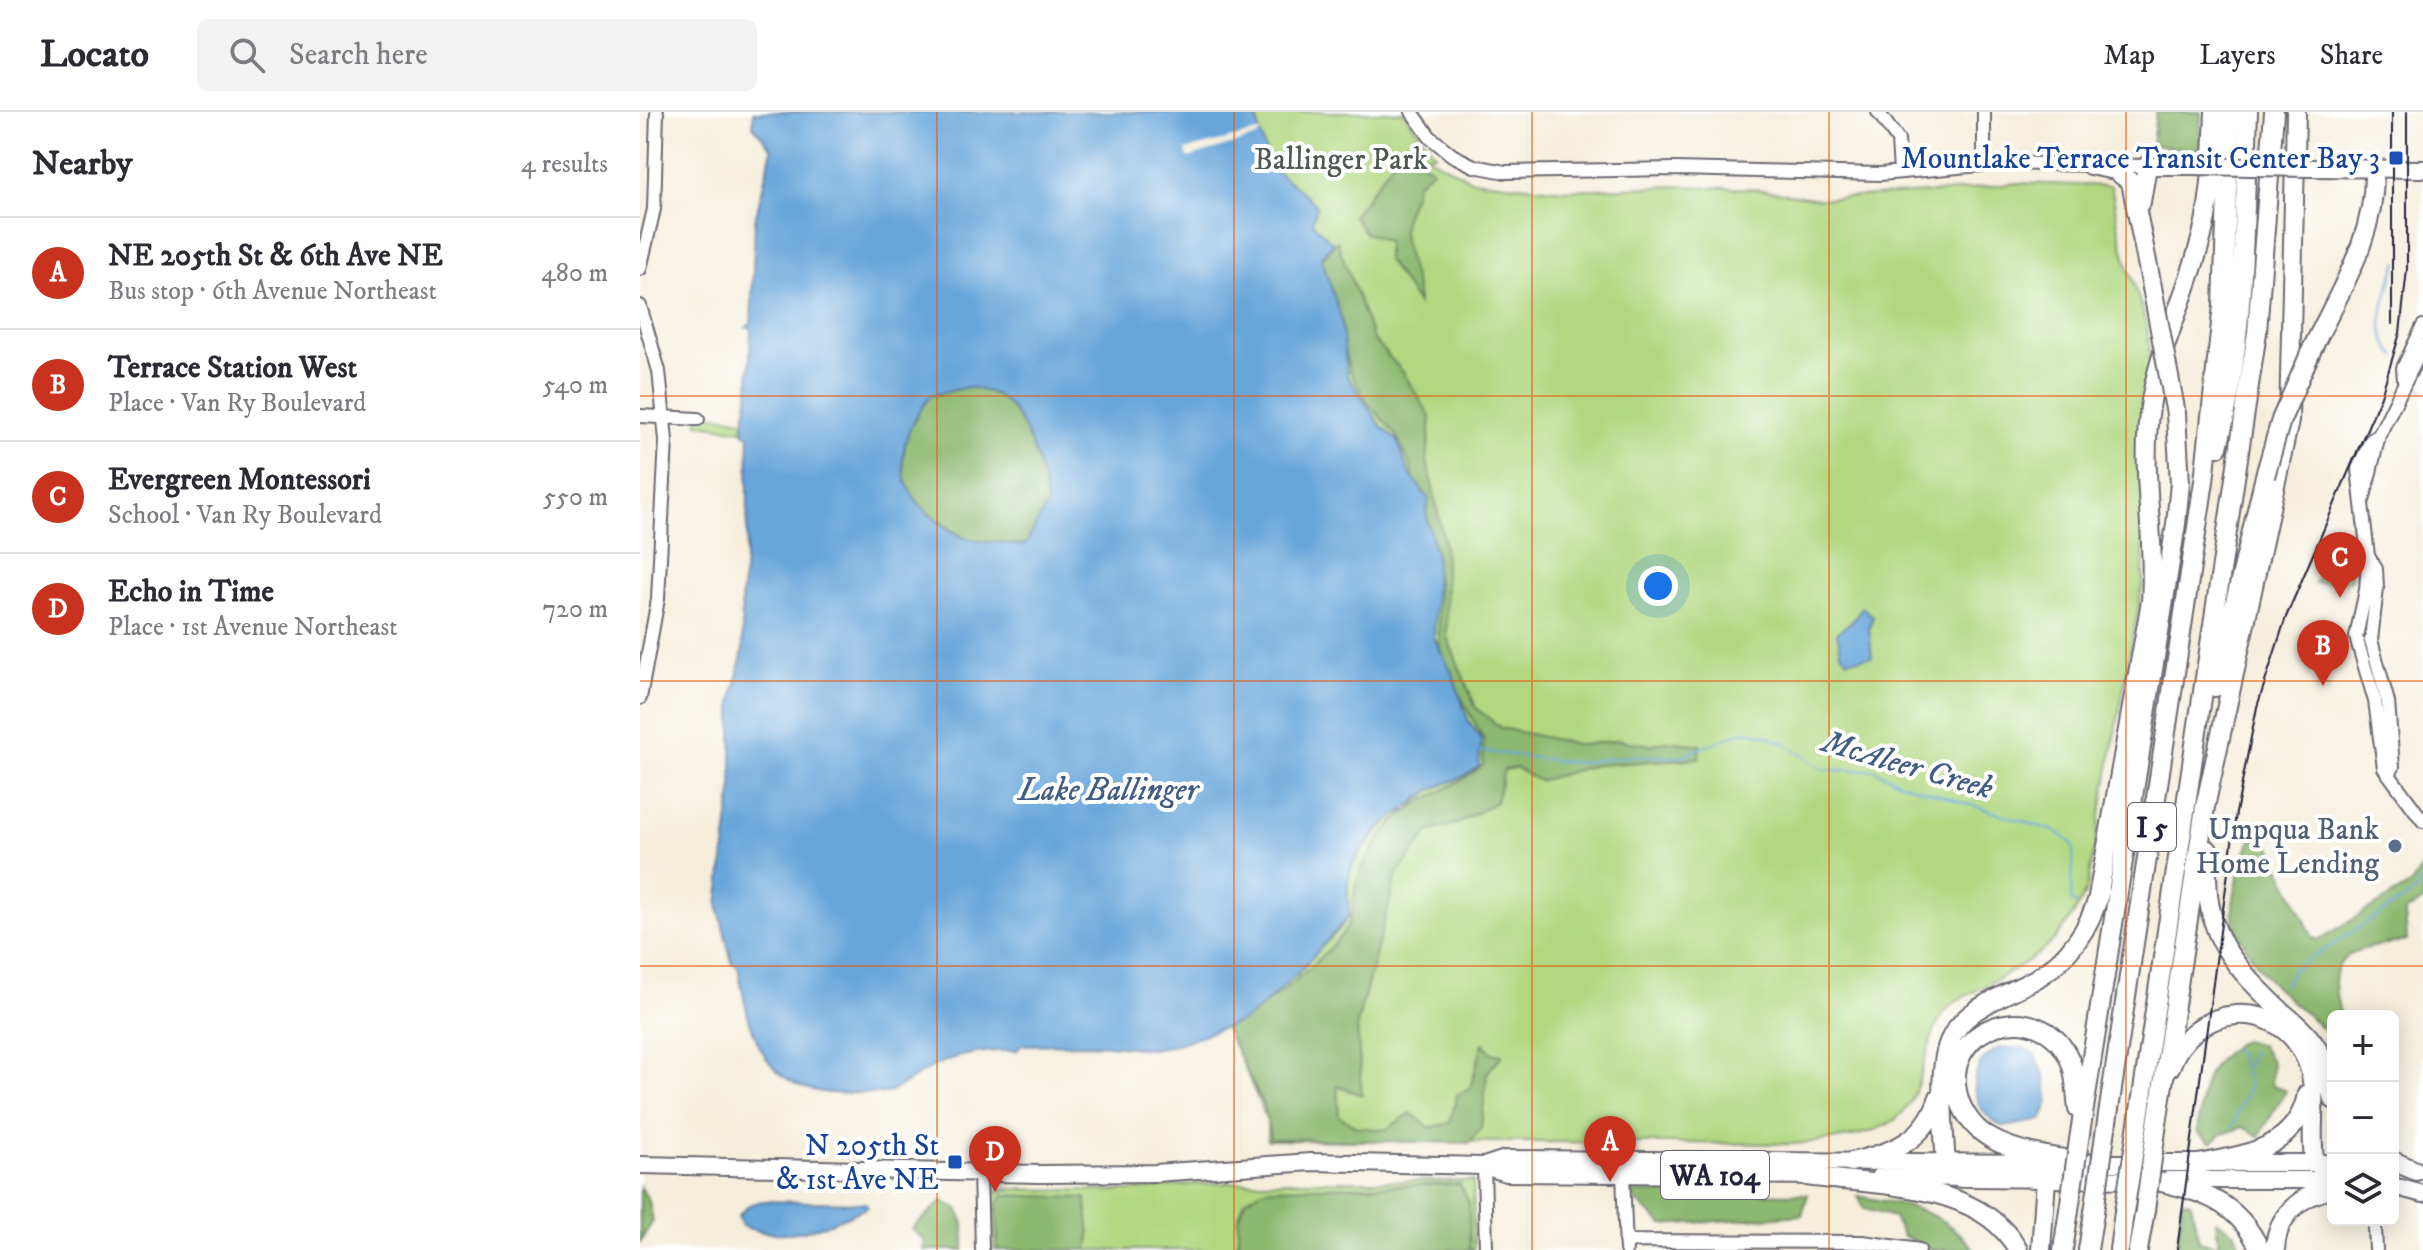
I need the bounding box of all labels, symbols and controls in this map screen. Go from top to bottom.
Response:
search box [197,19,757,91]
text: Locato [40,31,149,79]
icon: search [225,33,269,77]
text: Search here [289,37,428,74]
text: Map [2104,38,2155,73]
text: Layers [2199,38,2276,73]
text: Share [2320,38,2383,73]
place label: Mountlake Terrace Transit Center Bay 3 [1901,141,2380,178]
park label: Ballinger Park [1254,142,1428,179]
text: Nearby [32,143,133,185]
text: 4 results [521,148,608,181]
marker: Mountlake Terrace Transit Center Bay 3 [2387,149,2405,167]
text: NE 205th St & 6th Ave NE [108,238,443,275]
text: A [50,257,66,290]
text: 480 m [541,257,608,290]
text: Bus stop · 6th Avenue Northeast [108,275,437,308]
text: Terrace Station West [108,350,357,387]
text: B [50,369,66,402]
text: 540 m [542,369,608,402]
text: Place · Van Ry Boulevard [108,387,366,420]
text: Evergreen Montessori [108,462,371,499]
text: C [49,481,67,514]
text: 550 m [543,481,608,514]
text: School · Van Ry Boulevard [108,499,382,532]
pin: C [2314,532,2366,598]
your location [1638,566,1678,606]
text: Echo in Time [108,574,274,611]
text: D [48,593,68,626]
text: 720 m [542,593,608,626]
text: Place · 1st Avenue Northeast [108,611,398,644]
pin: B [2297,620,2349,686]
water label: McAleer Creek [1816,722,1998,810]
water label: Lake Ballinger [1016,771,1200,811]
road number: I 5 [2128,803,2176,851]
place label: Umpqua Bank Home Lending [2196,812,2379,883]
marker: Umpqua Bank Home Lending [2386,837,2404,855]
map controls [2327,1010,2399,1226]
button: + [2327,1010,2399,1082]
button: − [2327,1082,2399,1154]
pin: A [1584,1116,1636,1182]
pin: D [969,1126,1021,1192]
place label: N 205th St & 1st Ave NE [776,1128,939,1199]
road number: WA 104 [1661,1151,1769,1199]
marker: N 205th St & 1st Ave NE [946,1153,964,1171]
button: layers [2327,1154,2399,1226]

